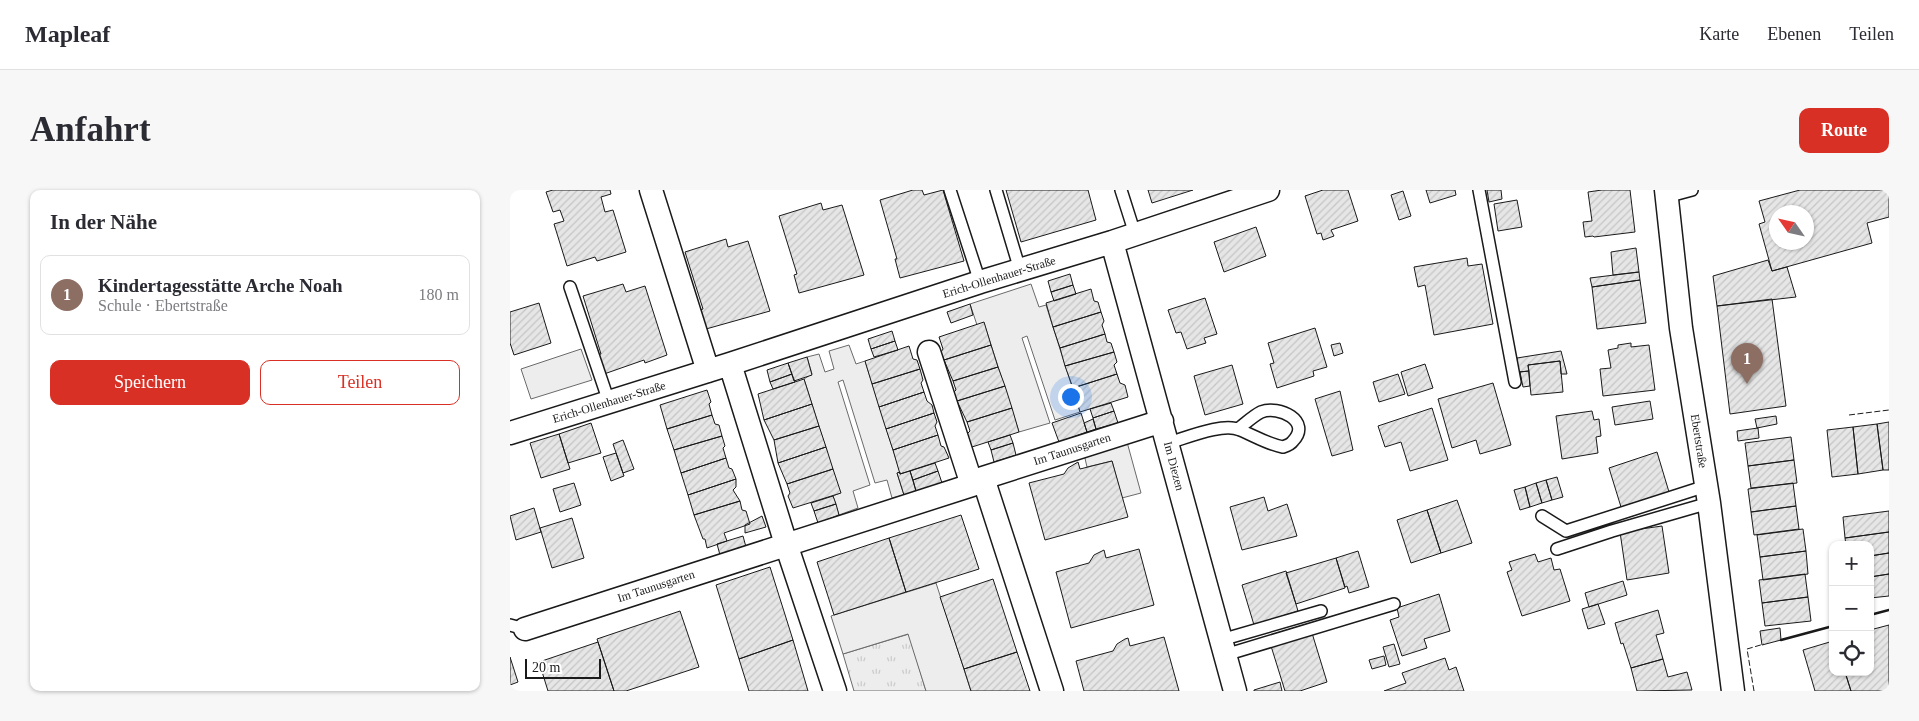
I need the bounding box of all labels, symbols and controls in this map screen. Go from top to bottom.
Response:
text: Mapleaf [25,21,110,47]
text: Karte [1699,24,1739,44]
text: Ebenen [1767,24,1821,44]
text: Teilen [1849,24,1894,44]
button: Route [1799,108,1889,153]
text: Anfahrt [30,110,151,149]
north arrow [1769,205,1814,250]
text: In der Nähe [50,210,157,234]
street label: Erich-Ollenhauer-Straße [941,253,1057,301]
text: Kindertagesstätte Arche Noah [98,275,343,296]
text: 1 [63,286,71,303]
text: 180 m [419,286,459,303]
text: Schule · Ebertstraße [98,297,228,314]
pin: 1 [1731,343,1763,384]
button: Speichern [50,360,250,405]
button: Teilen [260,360,460,405]
street label: Erich-Ollenhauer-Straße [551,378,667,426]
your location [1058,384,1084,410]
street label: Ebertstraße [1688,413,1710,469]
street label: Im Taunusgarten [1032,430,1112,468]
street label: Im Diezen [1161,440,1187,492]
map controls [1829,541,1874,676]
button: + [1829,541,1874,586]
street label: Im Taunusgarten [616,567,696,605]
button: − [1829,586,1874,631]
button: locate [1829,631,1874,676]
scale bar [525,656,601,679]
text: 20 m [532,660,560,675]

